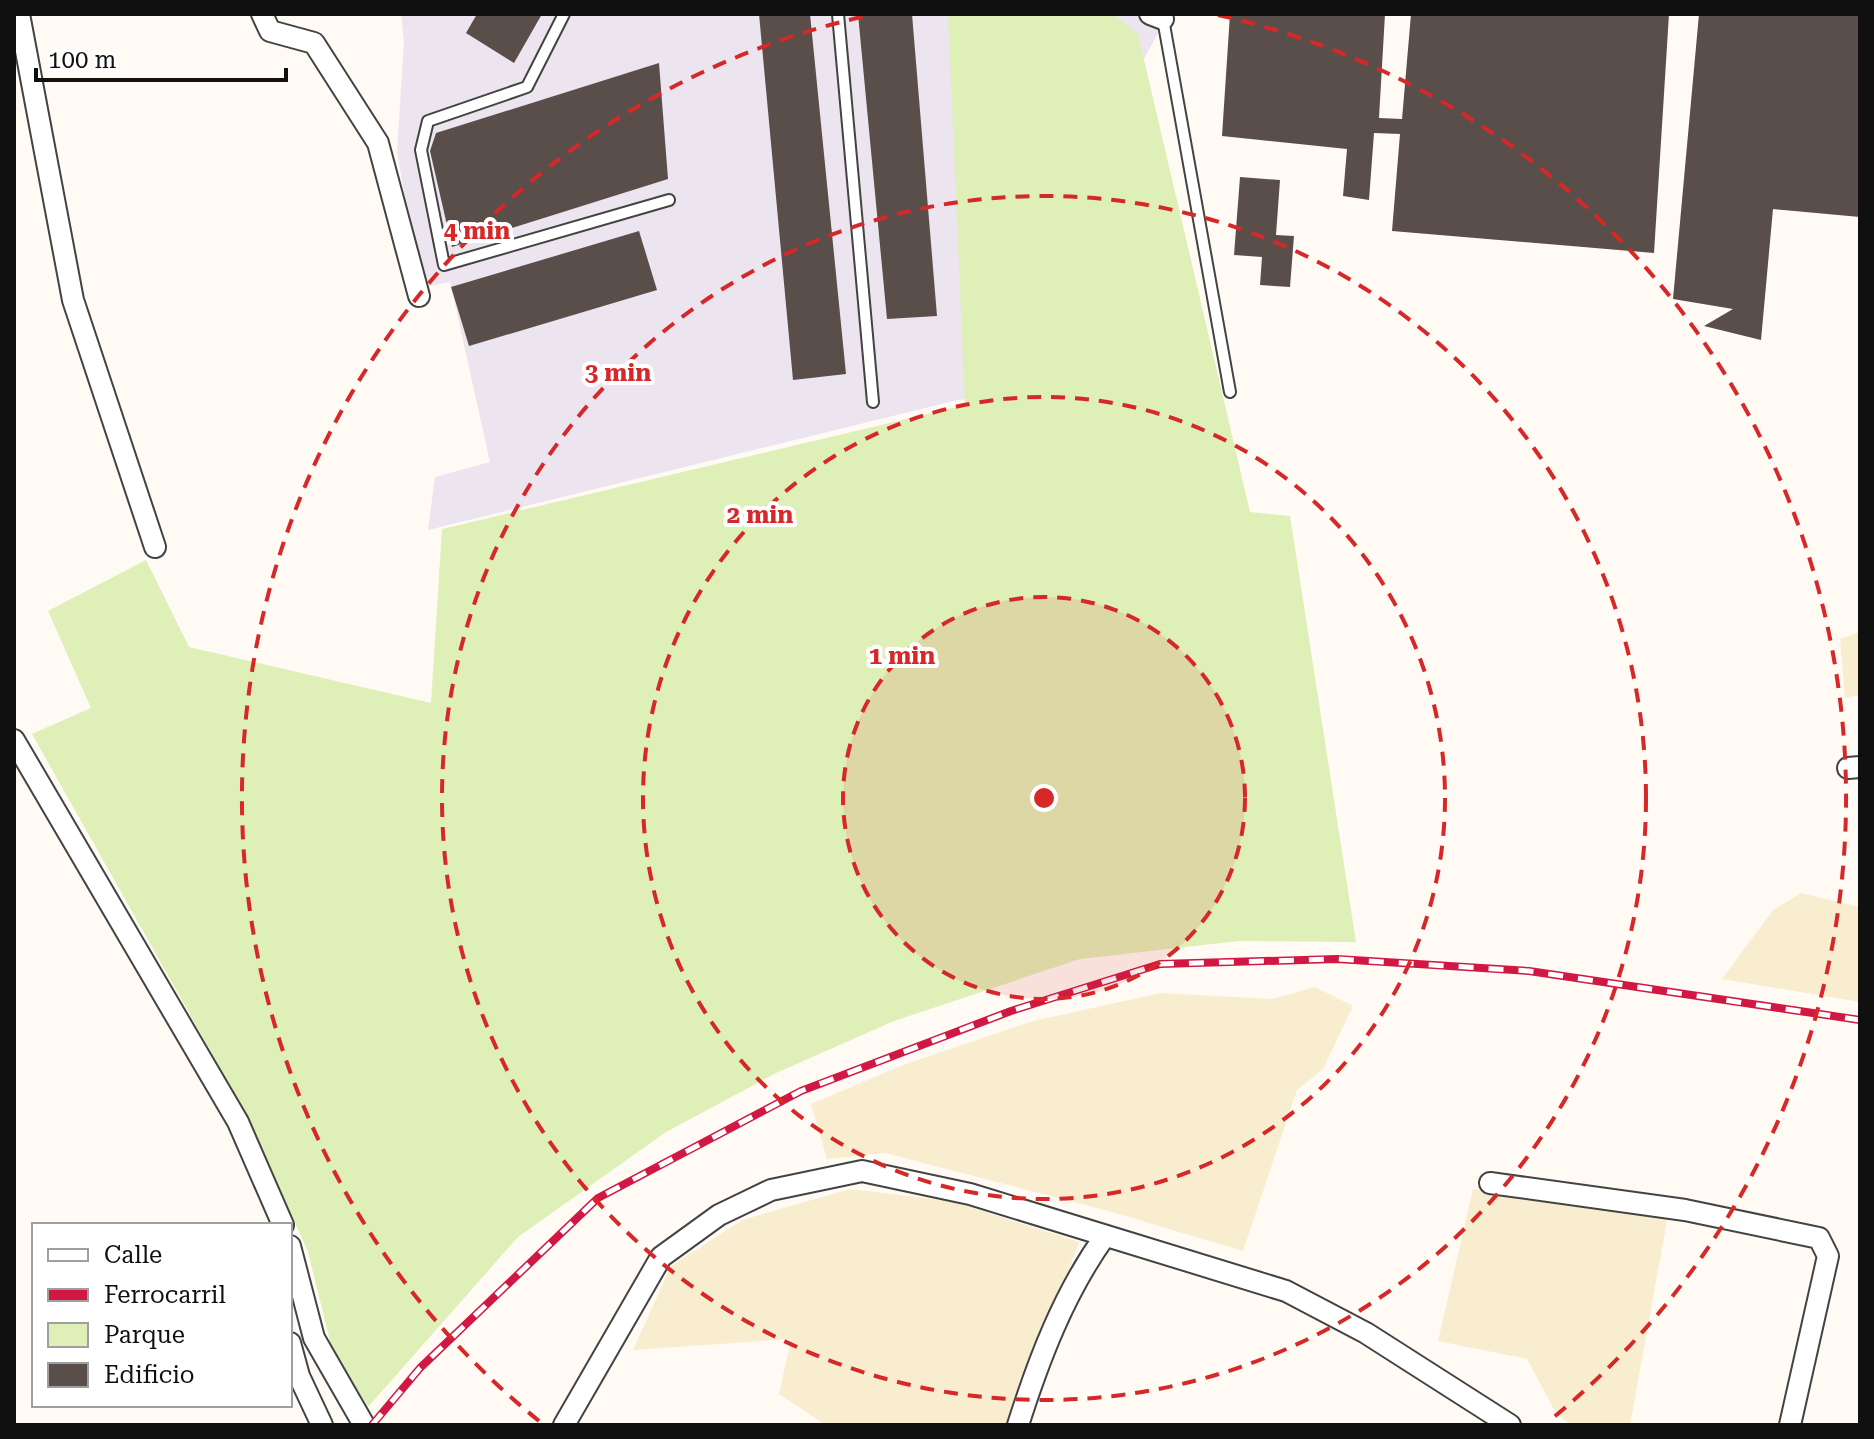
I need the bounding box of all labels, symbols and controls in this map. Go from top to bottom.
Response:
scale bar [36,32,286,82]
text: 100 m [48,46,116,74]
text: 4 min [444,217,510,245]
text: 3 min [585,359,651,387]
text: 2 min [727,501,793,529]
text: 1 min [869,642,935,670]
centre of rings [1030,784,1058,812]
legend [32,1223,292,1407]
text: Calle [104,1241,162,1269]
text: Ferrocarril [104,1281,226,1309]
text: Parque [104,1321,185,1349]
text: Edificio [104,1361,195,1389]

